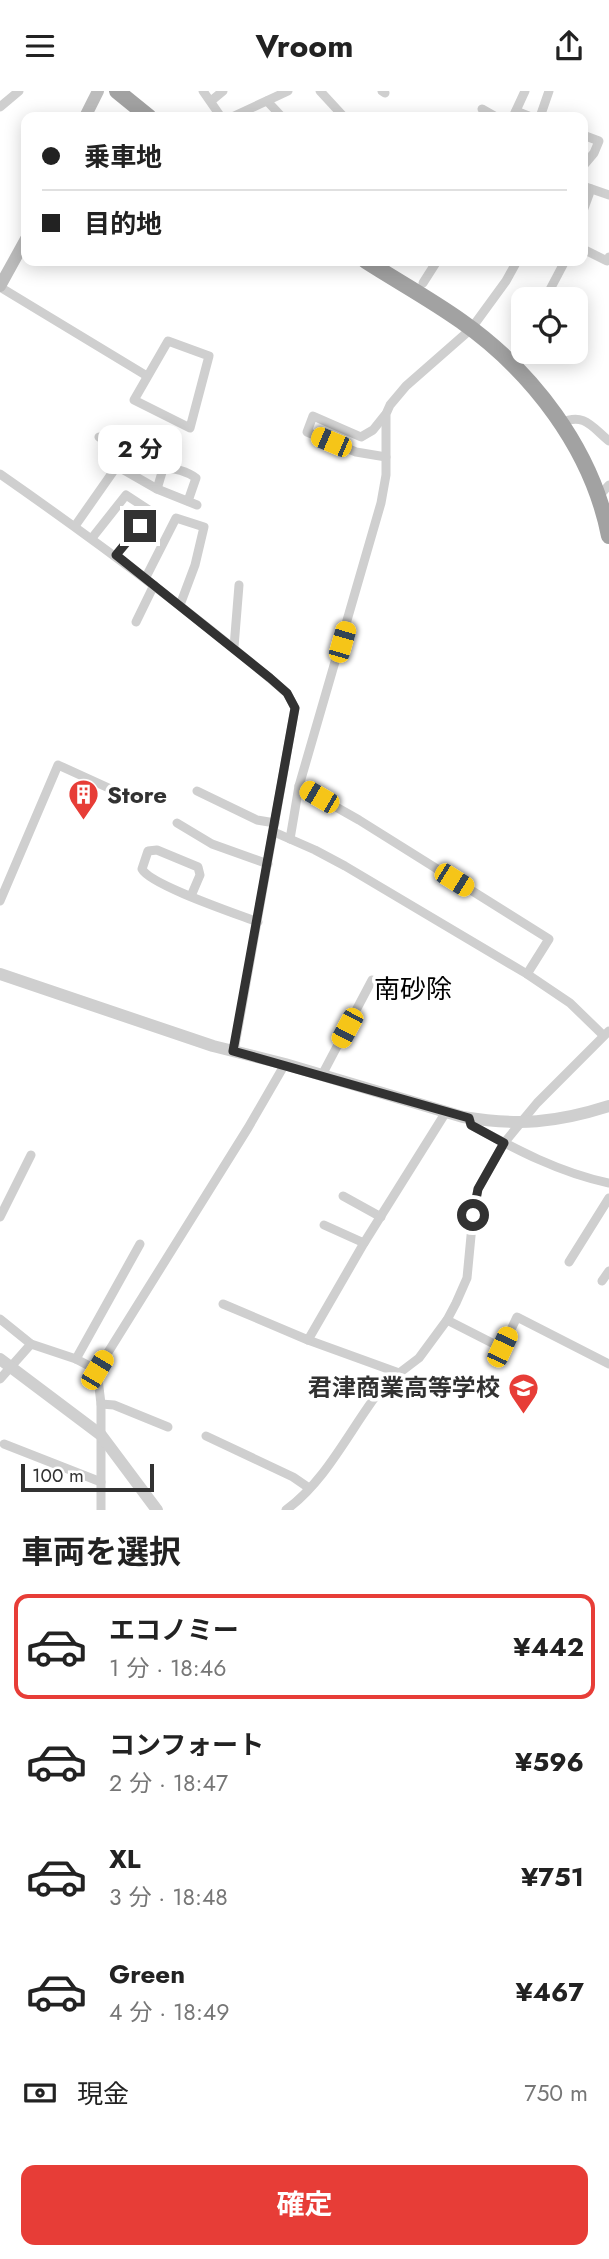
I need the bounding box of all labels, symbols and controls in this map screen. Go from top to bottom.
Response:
text: Vroom [256,23,353,69]
icon: menu [21,27,59,65]
icon: share [550,27,588,65]
text: 乗車地 [84,138,162,176]
text: 目的地 [84,205,162,243]
map controls [511,287,588,364]
button: locate [511,287,588,364]
car [308,424,355,460]
callout: 2 分 [98,425,182,473]
text: 2 分 [118,432,163,466]
route end [124,510,156,542]
car [327,619,358,665]
place label: Store [107,777,167,812]
car [296,777,343,817]
building icon: Store [67,778,101,822]
car [431,860,478,900]
district label: 南砂除 [374,970,452,1008]
car [328,1005,367,1051]
route start [457,1199,489,1231]
car [484,1324,521,1370]
car [78,1347,117,1393]
place label: 君津商業高等学校 [308,1370,500,1405]
school or university icon: 君津商業高等学校 [506,1371,540,1415]
scale bar [21,1461,154,1493]
text: 100 m [32,1462,84,1489]
text: 車両を選択 [21,1529,181,1575]
text: エコノミー [109,1611,239,1649]
icon: car [25,1615,88,1678]
text: ¥442 [513,1628,584,1666]
text: 1 分 · 18:46 [109,1651,226,1685]
text: コンフォート [109,1726,264,1764]
icon: car [25,1730,88,1793]
text: ¥596 [515,1743,584,1781]
text: 2 分 · 18:47 [109,1766,228,1800]
text: XL [109,1840,141,1878]
icon: car [25,1845,88,1908]
text: ¥751 [521,1858,584,1896]
text: 3 分 · 18:48 [109,1880,228,1914]
text: Green [109,1955,185,1993]
icon: car [25,1960,88,2023]
text: ¥467 [515,1973,584,2011]
text: 4 分 · 18:49 [109,1995,229,2029]
icon: cash [21,2074,59,2112]
text: 現金 [77,2075,129,2113]
text: 750 m [524,2076,588,2110]
button: 確定 [21,2165,588,2245]

